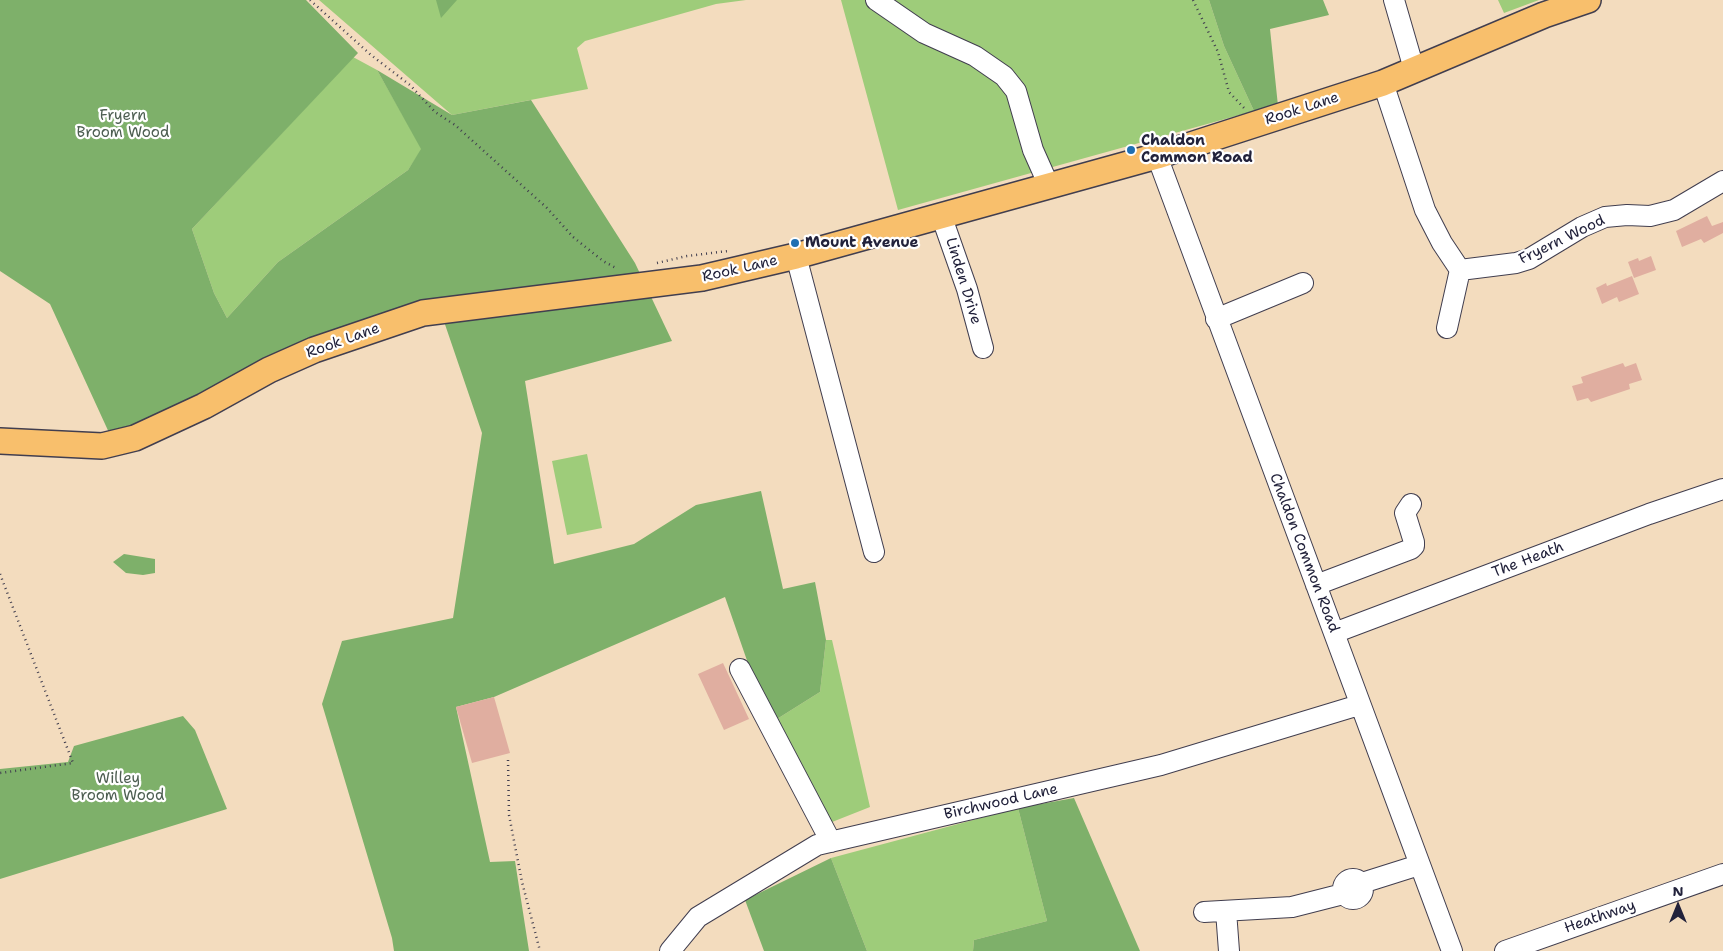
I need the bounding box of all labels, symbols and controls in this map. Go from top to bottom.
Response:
street label: Rook Lane [1263,89,1341,129]
park label: Fryern Broom Wood [77,107,169,142]
place label: Chaldon Common Road [1141,132,1253,167]
marker: Chaldon Common Road [1125,144,1137,156]
street label: Fryern Wood [1516,211,1608,269]
place label: Mount Avenue [805,234,919,252]
street label: Linden Drive [941,235,985,327]
marker: Mount Avenue [789,237,801,249]
street label: Rook Lane [701,252,779,286]
street label: Rook Lane [304,319,382,363]
street label: Chaldon Common Road [1265,471,1343,635]
street label: The Heath [1490,538,1566,582]
park label: Willey Broom Wood [72,770,164,805]
street label: Birchwood Lane [942,780,1060,824]
north arrow [1653,881,1703,931]
text: N [1672,882,1684,900]
street label: Heathway [1562,896,1638,938]

